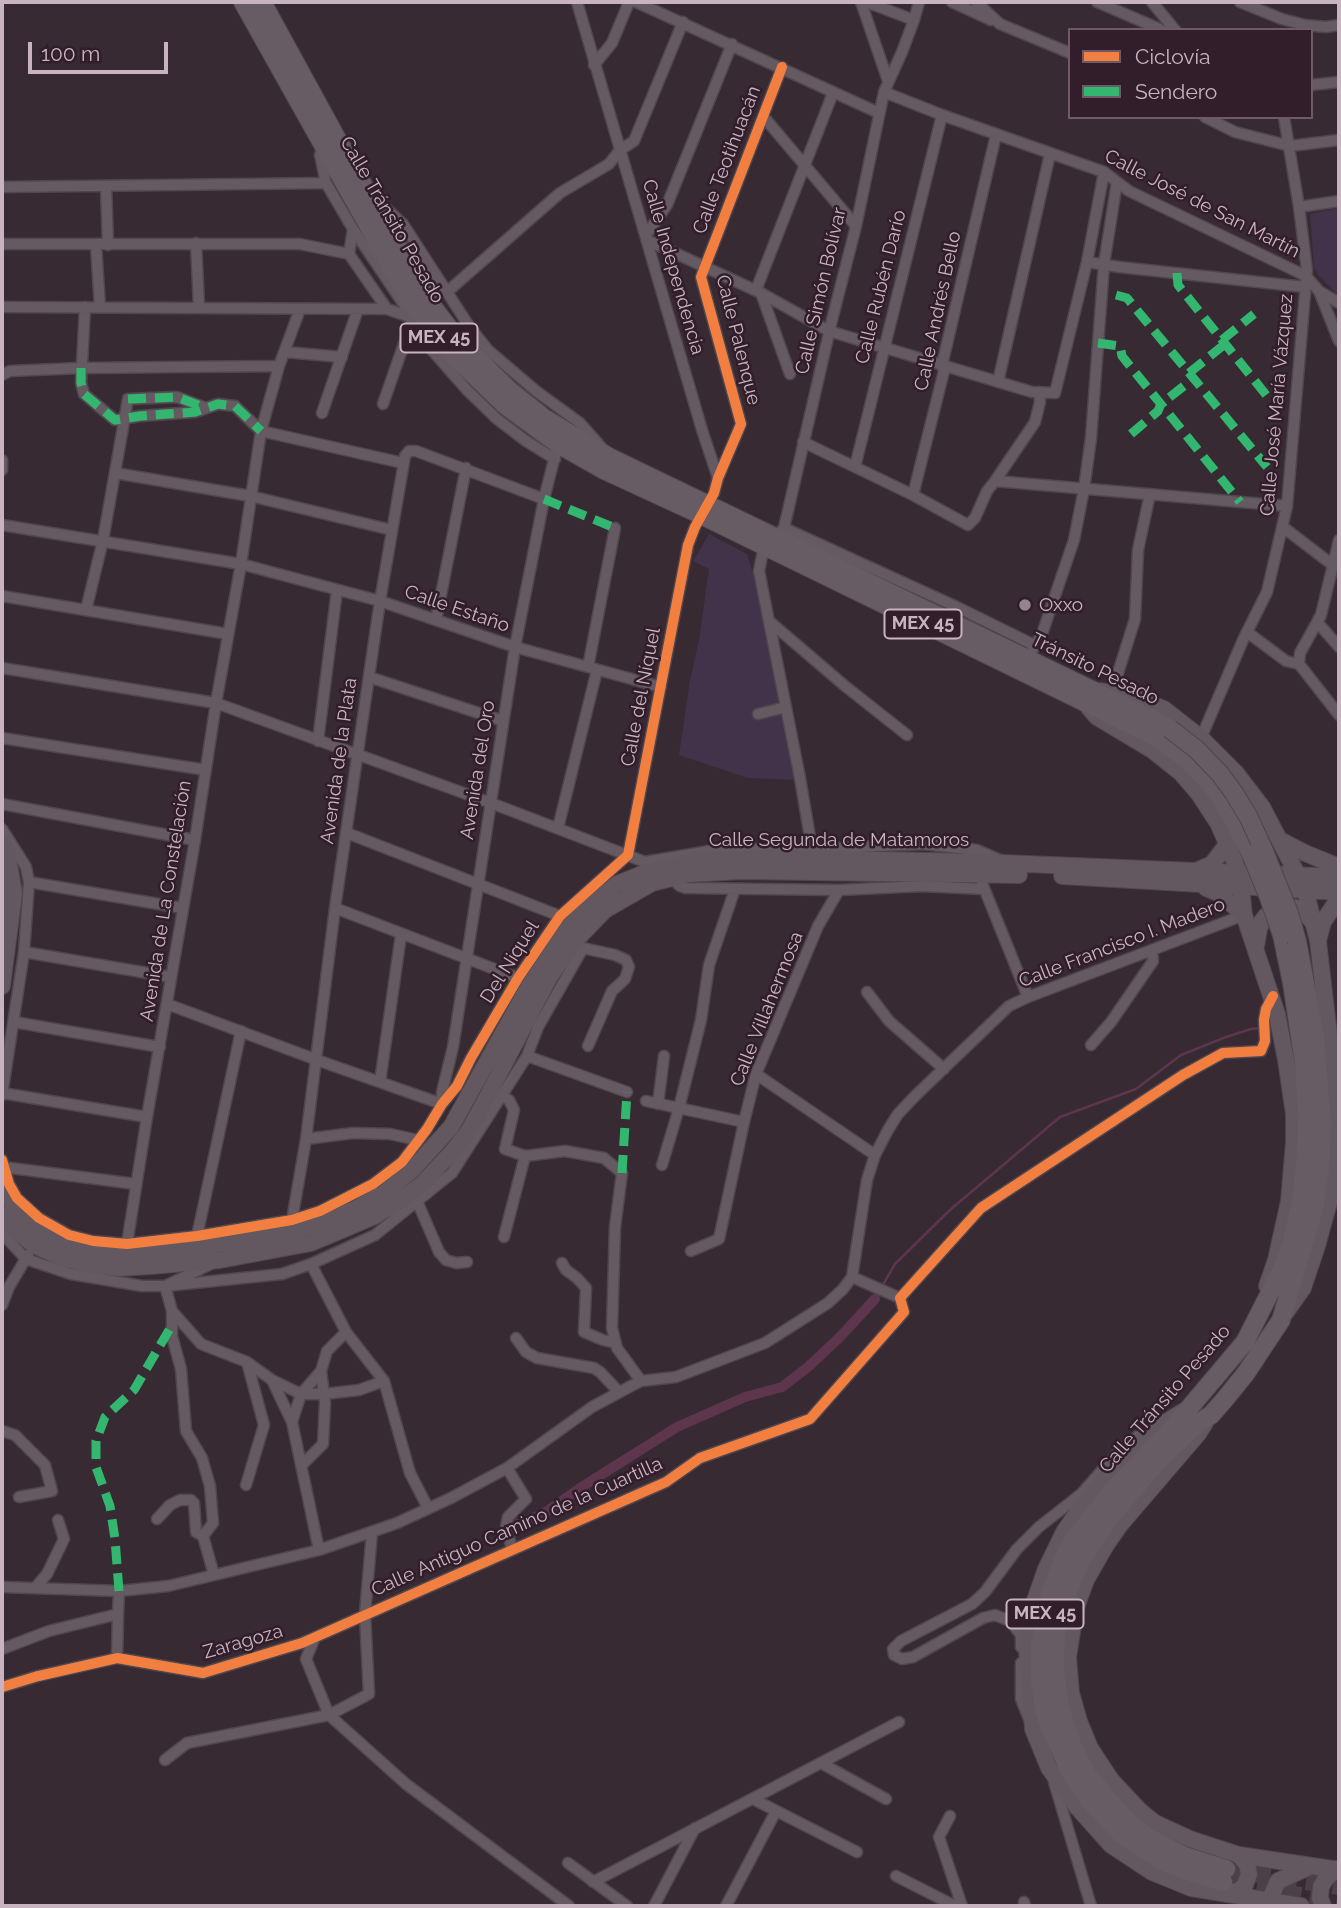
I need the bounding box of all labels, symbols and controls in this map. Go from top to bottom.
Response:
scale bar [32,28,172,72]
legend [1068,28,1313,119]
text: 100 m [41,41,100,66]
text: Ciclovía [1135,44,1211,69]
text: Sendero [1135,79,1217,104]
street label: Calle Teotihuacán [688,83,766,237]
street label: Calle Tránsito Pesado [335,133,449,307]
street label: Calle José de San Martín [1101,145,1303,263]
street label: Calle Independencia [637,177,709,357]
street label: Calle Simón Bolívar [791,205,851,377]
street label: Calle Rubén Darío [851,208,911,366]
street label: Calle Andrés Bello [910,229,966,393]
street label: Calle Palenque [711,273,765,407]
street label: Calle José María Vázquez [1256,293,1298,517]
road number: MEX 45 [400,324,478,352]
street label: Calle Estaño [402,580,512,638]
place label: Oxxo [1039,594,1083,616]
marker: Oxxo [1017,597,1033,613]
road number: MEX 45 [884,610,962,638]
street label: Calle del Níquel [616,626,666,768]
street label: Tránsito Pesado [1028,628,1162,710]
street label: Avenida de la Plata [316,676,362,846]
street label: Avenida del Oro [456,699,500,841]
street label: Avenida de La Constelación [136,779,196,1023]
street label: Calle Segunda de Matamoros [709,829,969,851]
street label: Calle Francisco I. Madero [1016,893,1228,993]
street label: Del Niquel [476,917,544,1007]
street label: Calle Villahermosa [726,928,808,1090]
street label: Calle Tránsito Pesado [1094,1320,1236,1478]
street label: Calle Antiguo Camino de la Cuartilla [368,1452,666,1602]
road number: MEX 45 [1006,1600,1084,1629]
street label: Zaragoza [201,1620,285,1664]

